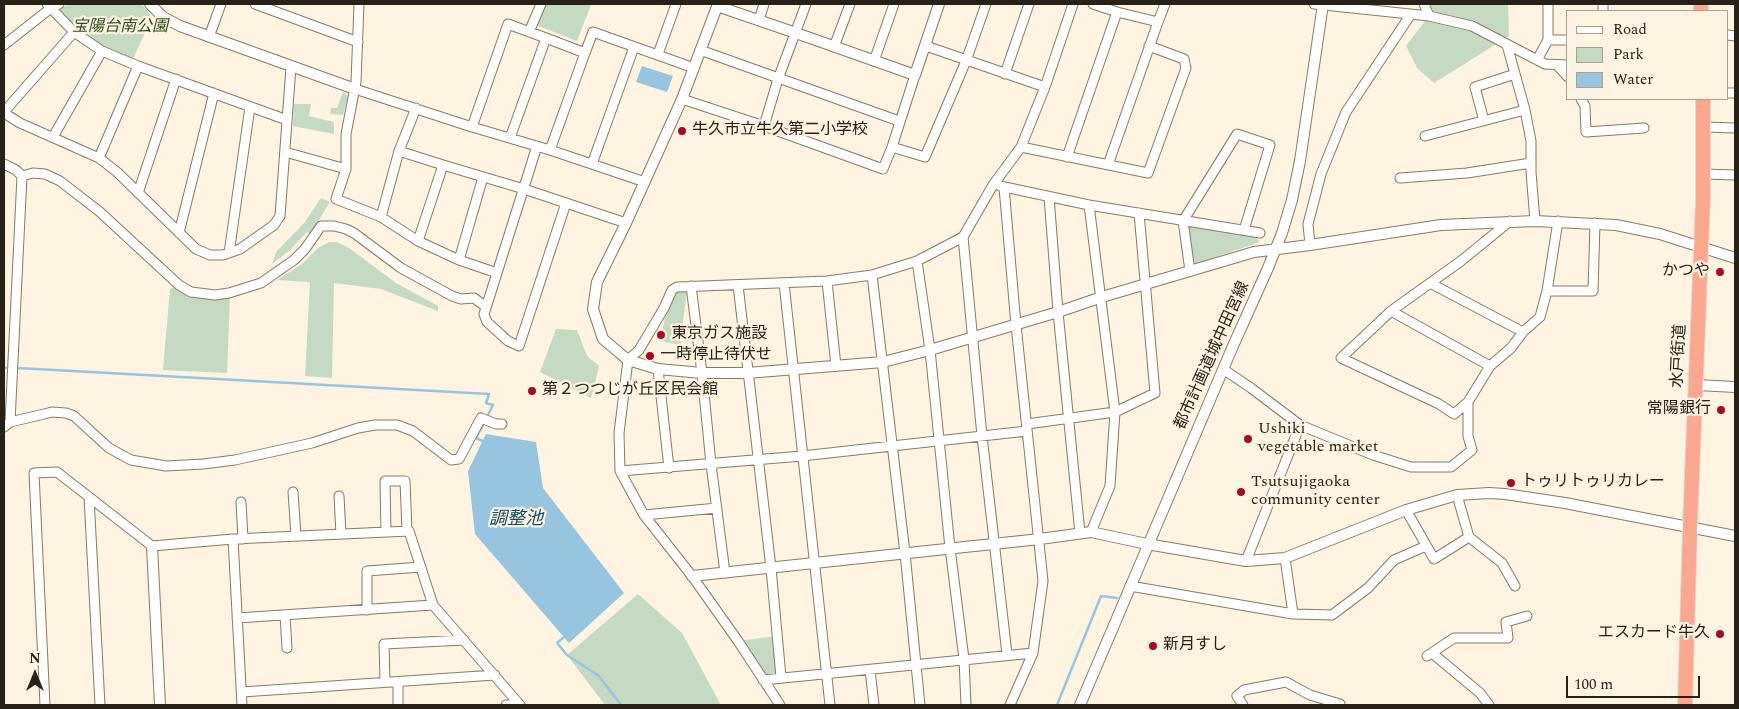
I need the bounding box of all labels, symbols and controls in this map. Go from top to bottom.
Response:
legend [1566,10,1729,100]
park label: 宝陽台南公園 [72,18,168,38]
text: Road [1613,18,1647,41]
text: Park [1613,43,1644,66]
text: Water [1613,68,1653,91]
place label: 牛久市立牛久第二小学校 [692,121,868,141]
marker: 牛久市立牛久第二小学校 [676,125,688,137]
place label: かつや [1662,262,1710,282]
marker: かつや [1714,266,1726,278]
street label: 都市計画道城中田宮線 [1172,279,1254,433]
street label: 水戸街道 [1669,324,1691,388]
place label: 東京ガス施設 [671,325,767,345]
marker: 東京ガス施設 [655,329,667,341]
place label: 一時停止待伏せ [660,346,772,366]
marker: 一時停止待伏せ [644,350,656,362]
place label: 第２つつじが丘区民会館 [542,381,718,401]
marker: 第２つつじが丘区民会館 [526,385,538,397]
place label: 常陽銀行 [1647,400,1711,420]
marker: 常陽銀行 [1715,404,1727,416]
place label: Ushiki vegetable market [1258,420,1378,458]
marker: Ushiki vegetable market [1242,433,1254,445]
place label: Tsutsujigaoka community center [1251,473,1380,511]
place label: トゥリトゥリカレー [1521,473,1665,493]
marker: トゥリトゥリカレー [1505,477,1517,489]
marker: Tsutsujigaoka community center [1235,486,1247,498]
water label: 調整池 [489,509,543,531]
place label: エスカード牛久 [1598,624,1710,644]
marker: エスカード牛久 [1714,628,1726,640]
place label: 新月すし [1163,636,1227,656]
marker: 新月すし [1147,640,1159,652]
text: N [29,648,41,669]
north arrow [10,649,60,699]
scale bar [1569,666,1703,698]
text: 100 m [1574,673,1613,696]

